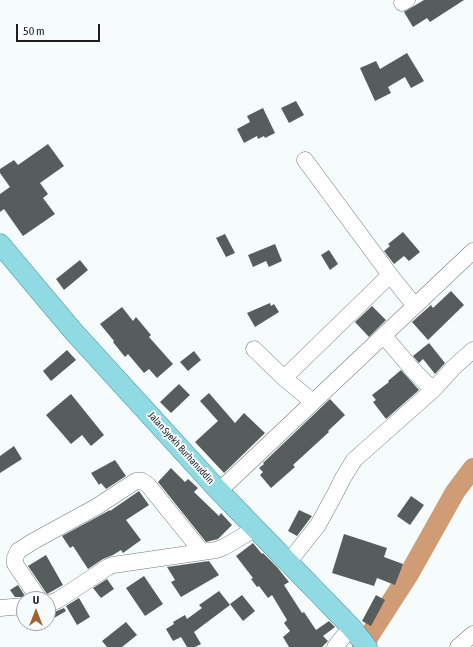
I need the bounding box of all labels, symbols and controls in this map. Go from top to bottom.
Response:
scale bar [18,16,102,42]
text: 50 m [23,24,45,38]
street label: Jalan Syekh Burhanuddin [145,409,217,487]
north arrow [16,591,56,631]
text: U [33,594,39,606]

